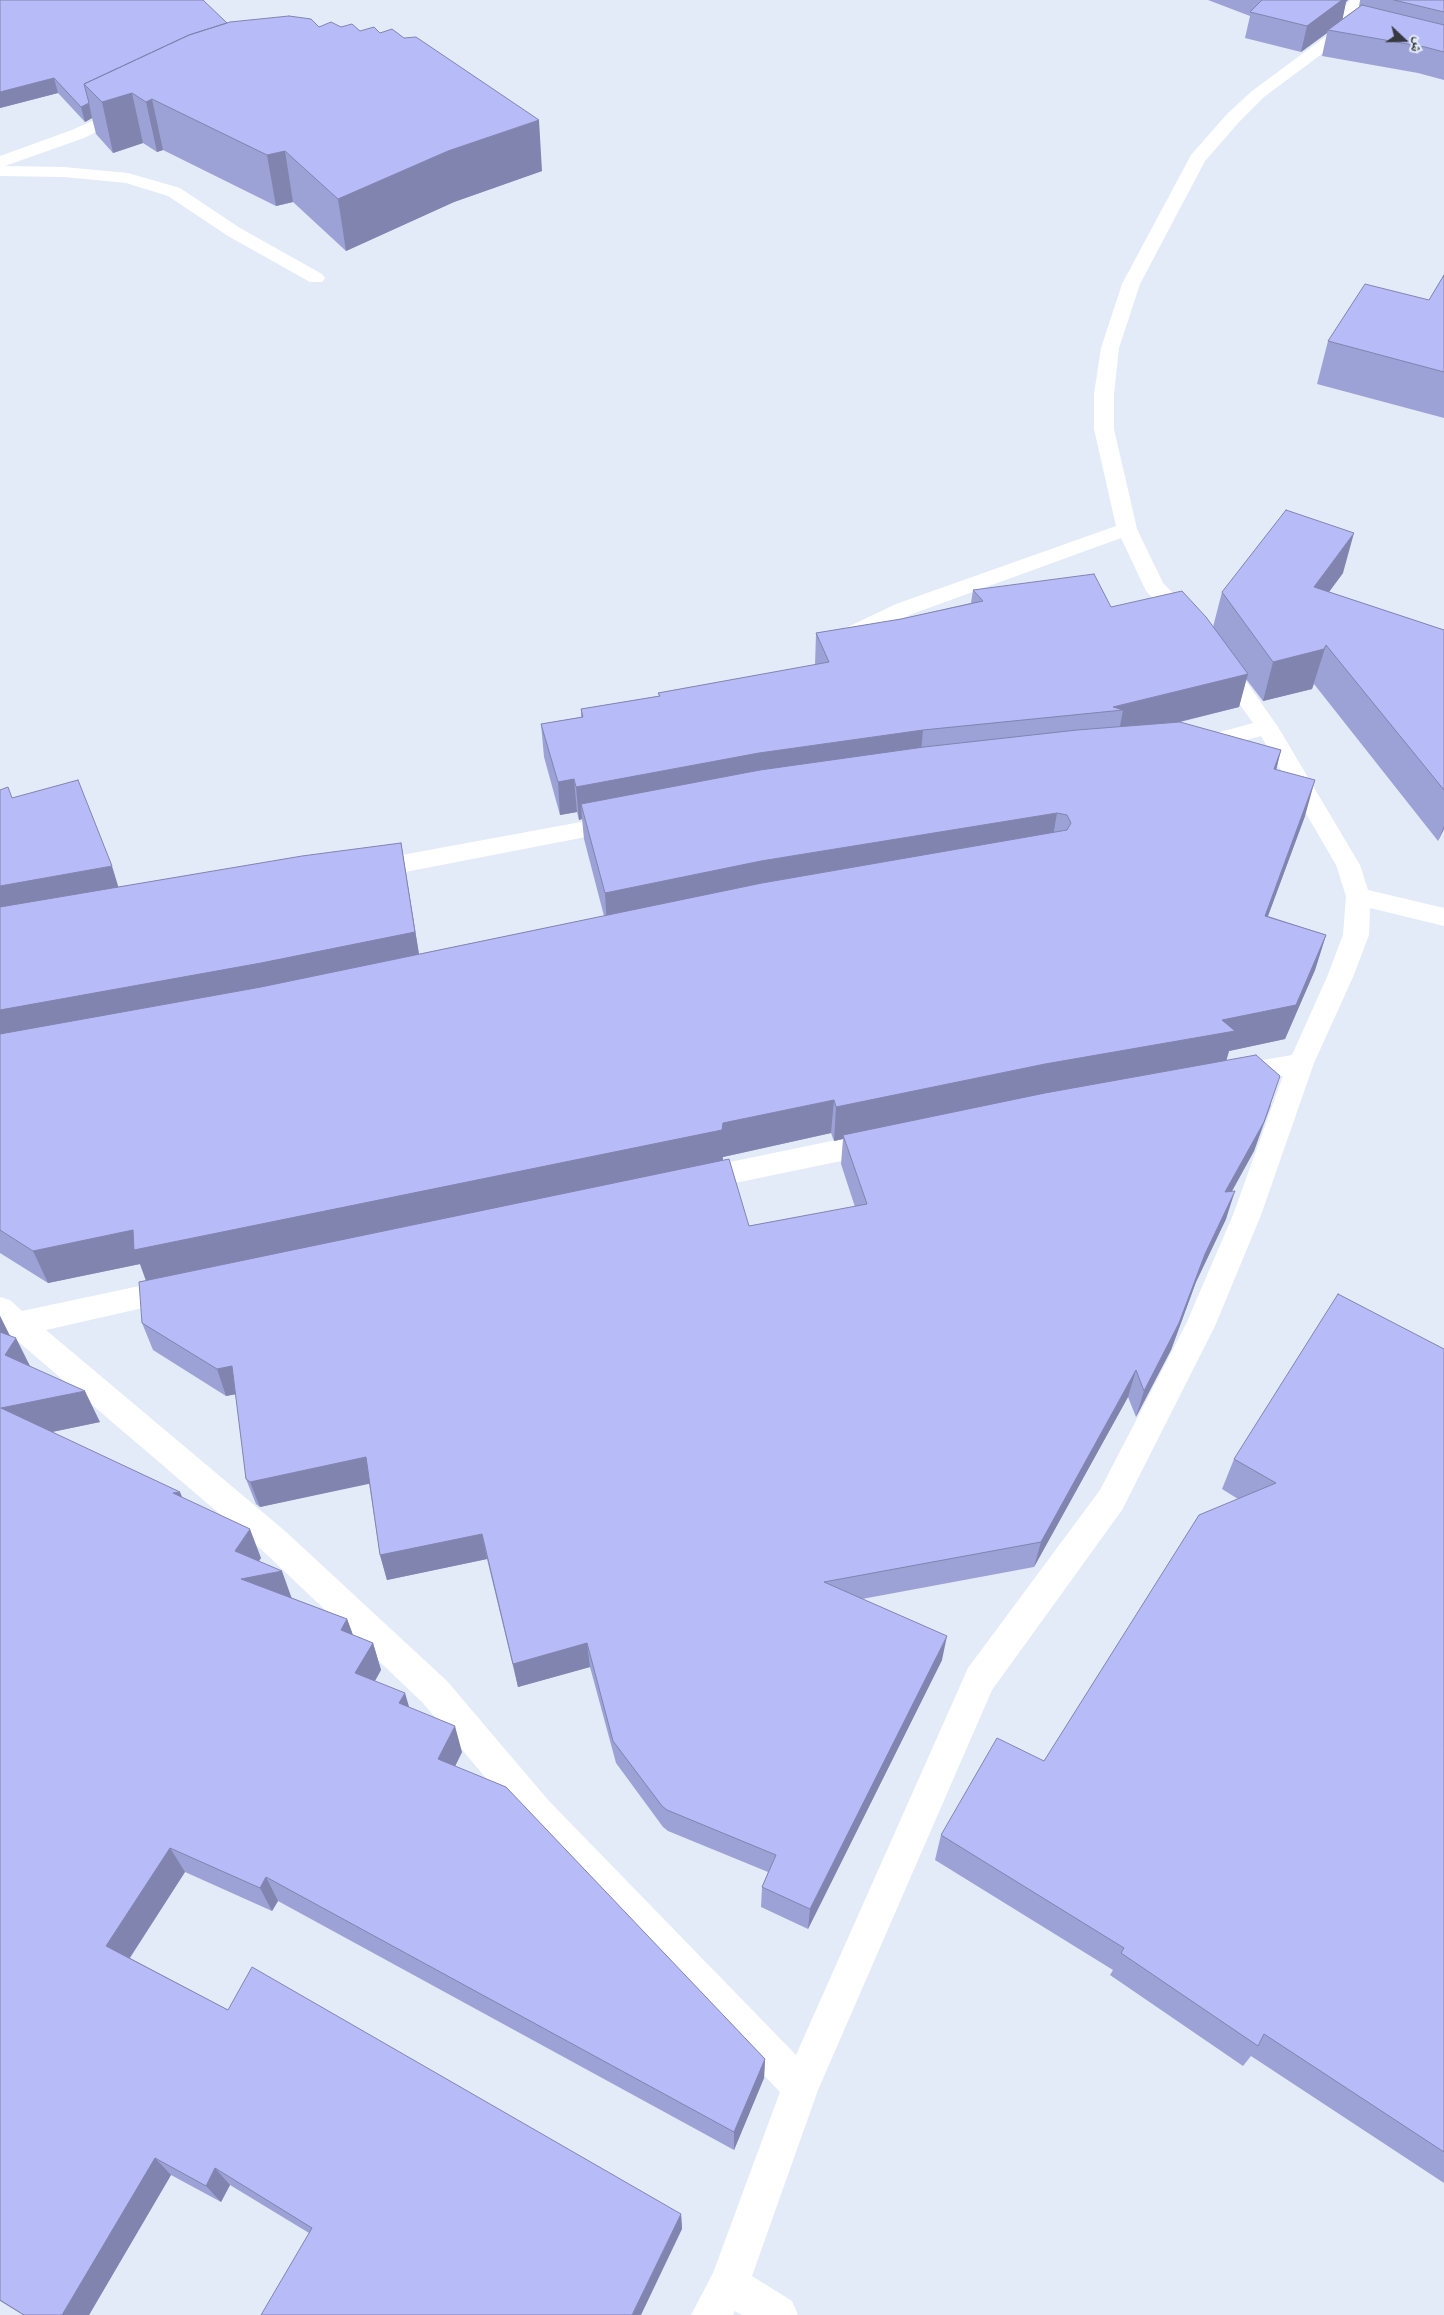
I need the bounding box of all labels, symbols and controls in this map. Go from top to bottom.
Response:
north arrow [1379,15,1429,65]
text: ش [1408,36,1428,55]

